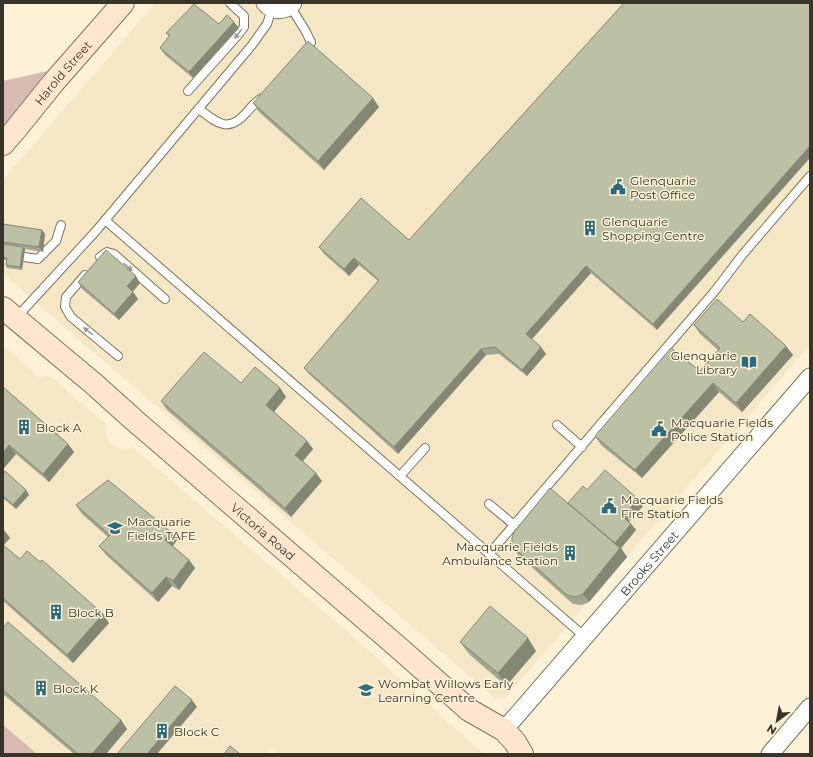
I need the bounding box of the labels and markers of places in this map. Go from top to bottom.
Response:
place label: Glenquarie Post Office [630,173,696,202]
public building icon: Glenquarie Post Office [609,178,627,196]
place label: Glenquarie Shopping Centre [602,214,704,243]
building icon: Glenquarie Shopping Centre [581,219,599,237]
place label: Glenquarie Library [671,348,737,377]
library icon: Glenquarie Library [740,353,758,371]
place label: Macquarie Fields Police Station [671,415,773,444]
building icon: Block A [15,418,33,436]
place label: Block A [36,420,82,435]
public building icon: Macquarie Fields Police Station [650,420,668,438]
place label: Macquarie Fields Fire Station [621,492,723,521]
public building icon: Macquarie Fields Fire Station [600,497,618,515]
place label: Macquarie Fields TAFE [127,514,196,543]
school or university icon: Macquarie Fields TAFE [106,519,124,537]
place label: Macquarie Fields Ambulance Station [442,539,558,568]
building icon: Macquarie Fields Ambulance Station [561,544,579,562]
building icon: Block B [47,603,65,621]
place label: Block B [68,605,114,620]
place label: Wombat Willows Early Learning Centre [378,676,514,705]
building icon: Block K [32,679,50,697]
place label: Block K [53,681,99,696]
school or university icon: Wombat Willows Early Learning Centre [357,681,375,699]
building icon: Block C [153,722,171,740]
place label: Block C [174,724,220,739]

